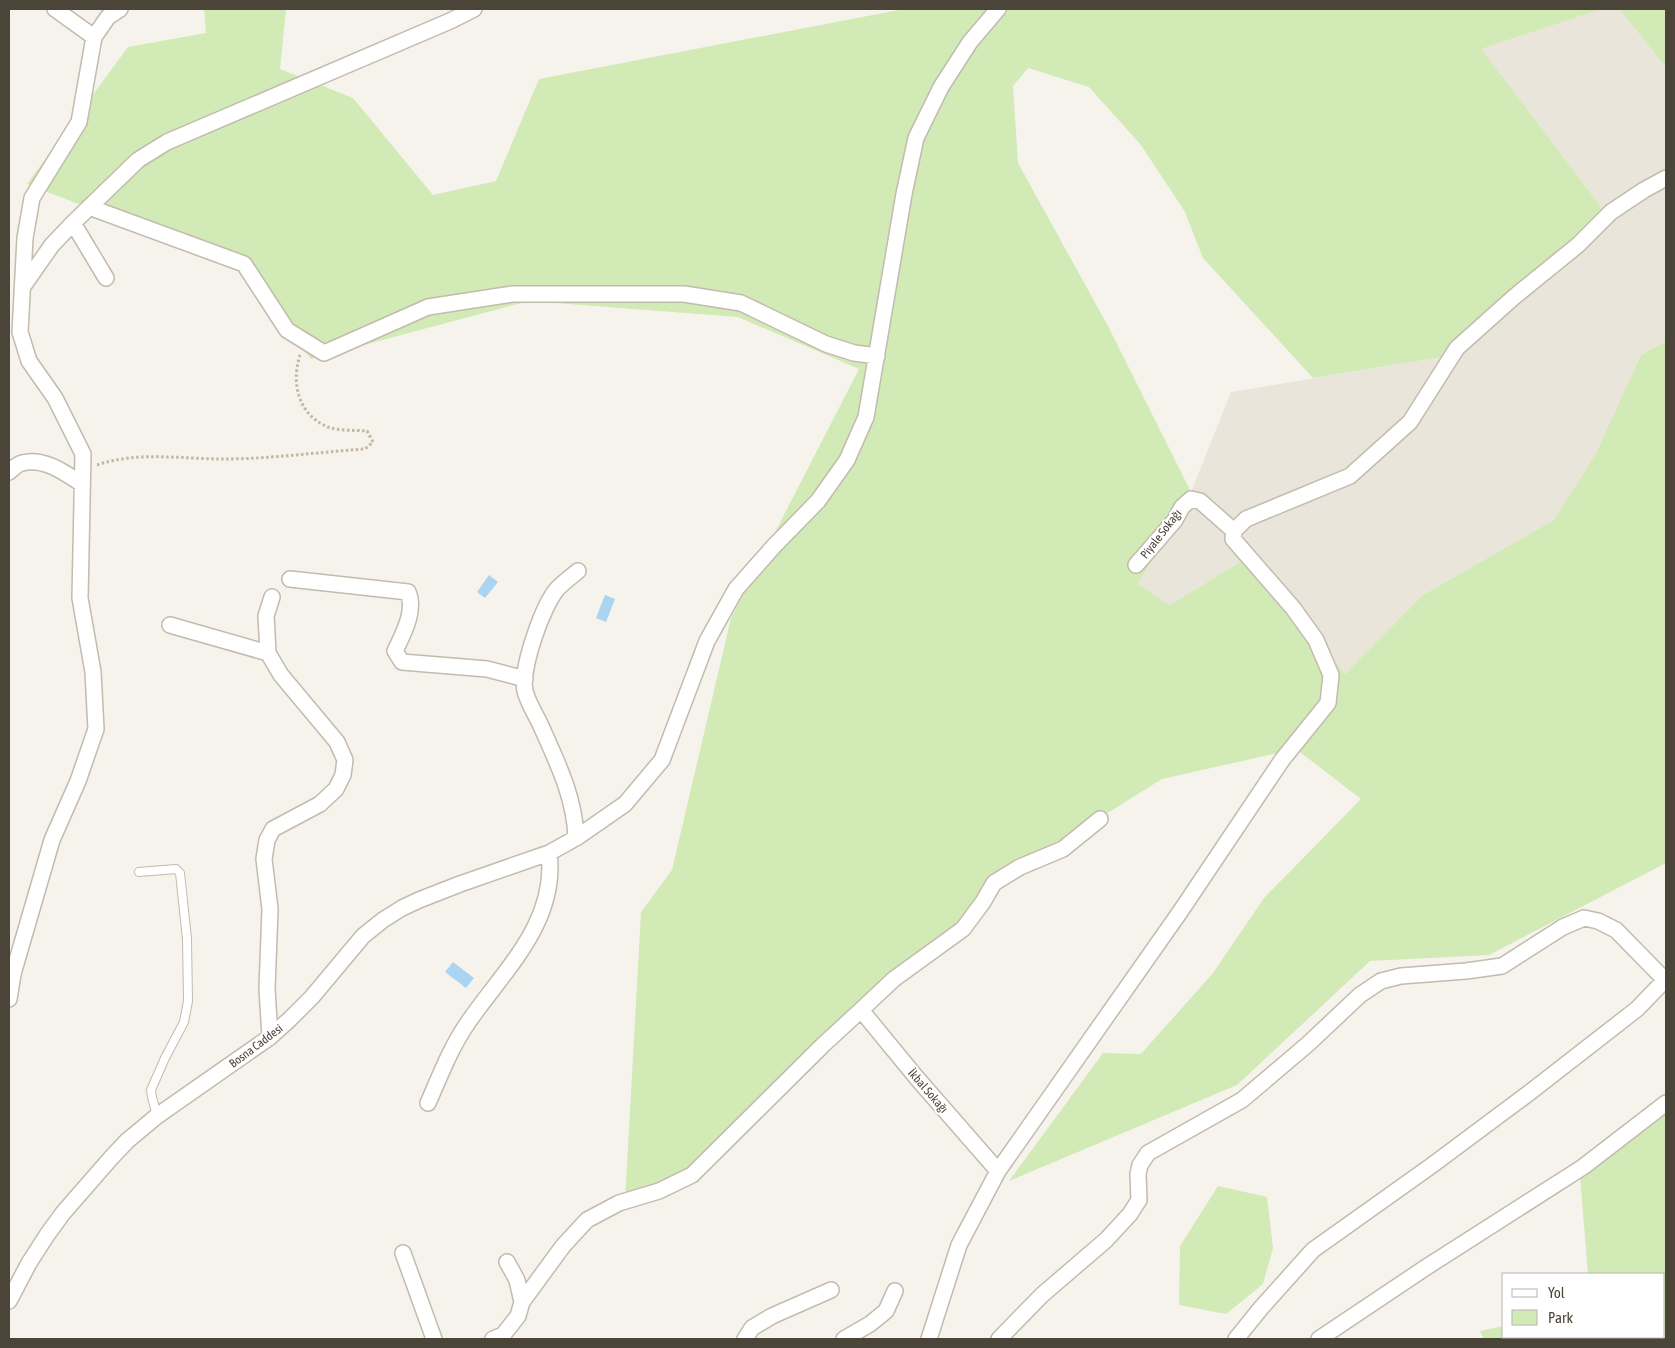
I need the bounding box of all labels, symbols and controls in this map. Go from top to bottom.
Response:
street label: Piyale Sokağı [1137,507,1185,561]
street label: Bosna Caddesi [226,1021,286,1071]
street label: İkbal Sokağı [905,1066,951,1116]
legend [1502,1273,1665,1338]
text: Yol [1548,1284,1565,1301]
text: Park [1548,1309,1573,1326]

